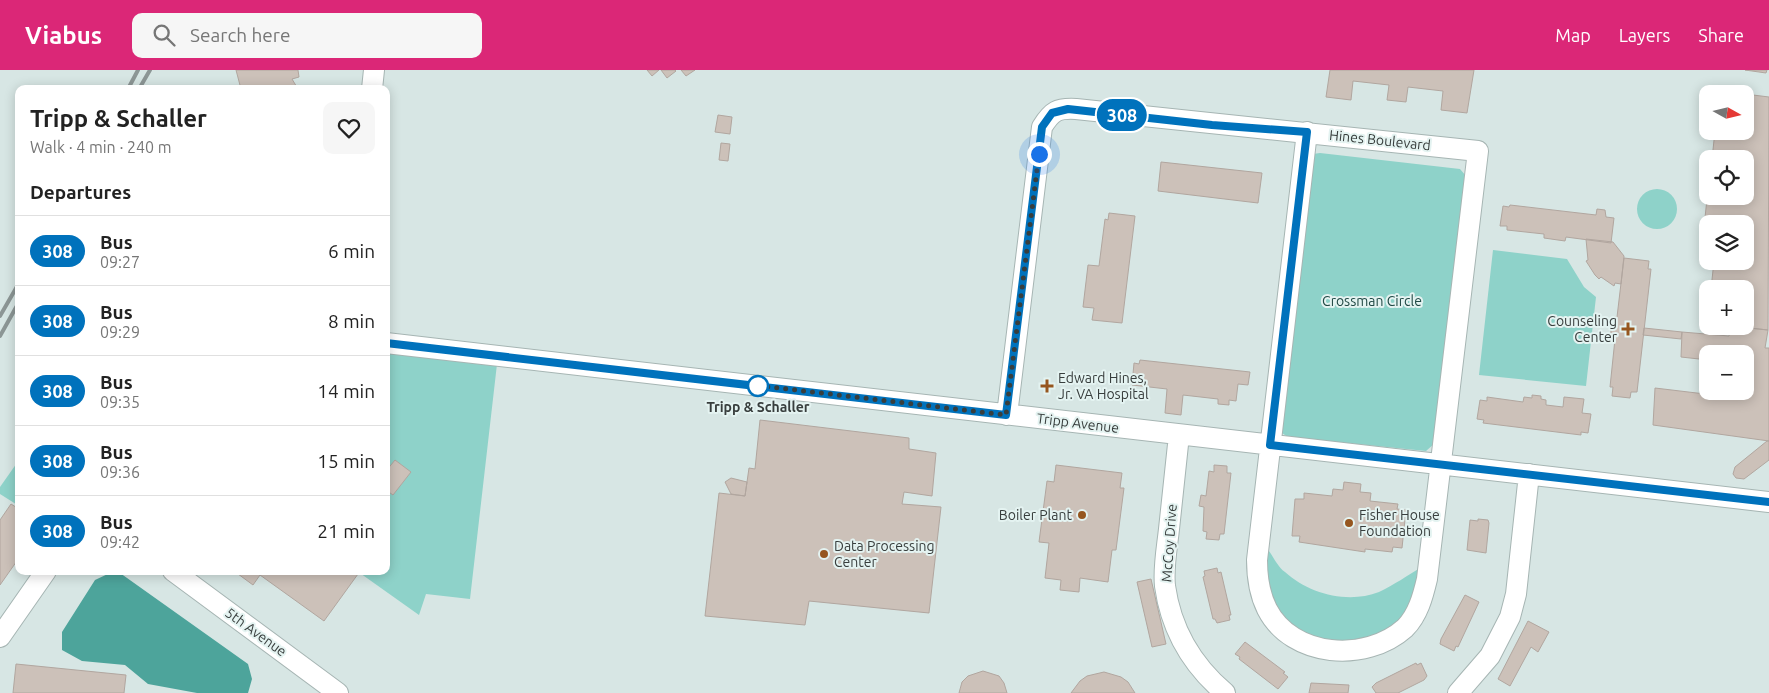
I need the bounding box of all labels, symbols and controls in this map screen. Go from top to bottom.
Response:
search box [132,13,482,58]
icon: search [150,21,178,49]
text: Viabus [25,22,102,49]
text: Search here [190,24,290,46]
text: Map [1555,25,1591,45]
text: Layers [1619,25,1670,45]
text: Share [1698,25,1744,45]
north arrow [1699,85,1754,140]
map controls [1699,85,1754,400]
line badge: 308 [1093,99,1151,131]
button: heart [323,102,375,154]
text: Tripp & Schaller [30,105,207,132]
text: 308 [1107,105,1137,125]
street label: Hines Boulevard [1328,127,1432,153]
text: Walk · 4 min · 240 m [30,138,172,156]
your location [1027,142,1052,167]
button: locate [1699,150,1754,205]
text: Departures [30,181,131,203]
button: layers [1699,215,1754,270]
text: Bus [100,231,133,253]
text: 6 min [328,240,375,262]
text: 308 [42,241,73,261]
text: 09:27 [100,253,140,271]
button: + [1699,280,1754,335]
park label: Crossman Circle [1322,293,1422,309]
text: Bus [100,301,133,323]
text: 8 min [328,310,375,332]
text: 308 [42,311,73,331]
place label: Counseling Center [1547,313,1618,345]
marker: Counseling Center [1621,322,1635,336]
text: 09:29 [100,323,140,341]
button: − [1699,345,1754,400]
place label: Edward Hines, Jr. VA Hospital [1058,370,1149,402]
text: Bus [100,371,133,393]
marker: Tripp & Schaller [747,375,769,397]
marker: Edward Hines, Jr. VA Hospital [1040,379,1054,393]
text: 14 min [317,380,375,402]
text: 308 [42,381,73,401]
text: 09:35 [100,393,140,411]
place label: Tripp & Schaller [706,399,810,415]
street label: Tripp Avenue [1036,410,1120,436]
text: Bus [100,441,133,463]
text: 15 min [317,450,375,472]
text: 308 [42,451,73,471]
text: 09:36 [100,463,140,481]
street label: McCoy Drive [1158,503,1180,583]
place label: Boiler Plant [999,507,1072,523]
place label: Fisher House Foundation [1359,507,1440,539]
marker: Boiler Plant [1076,509,1088,521]
text: Bus [100,511,133,533]
marker: Fisher House Foundation [1343,517,1355,529]
text: 21 min [317,520,375,542]
text: 308 [42,521,73,541]
text: 09:42 [100,533,140,551]
place label: Data Processing Center [834,538,935,570]
marker: Data Processing Center [818,548,830,560]
street label: 5th Avenue [222,604,290,660]

